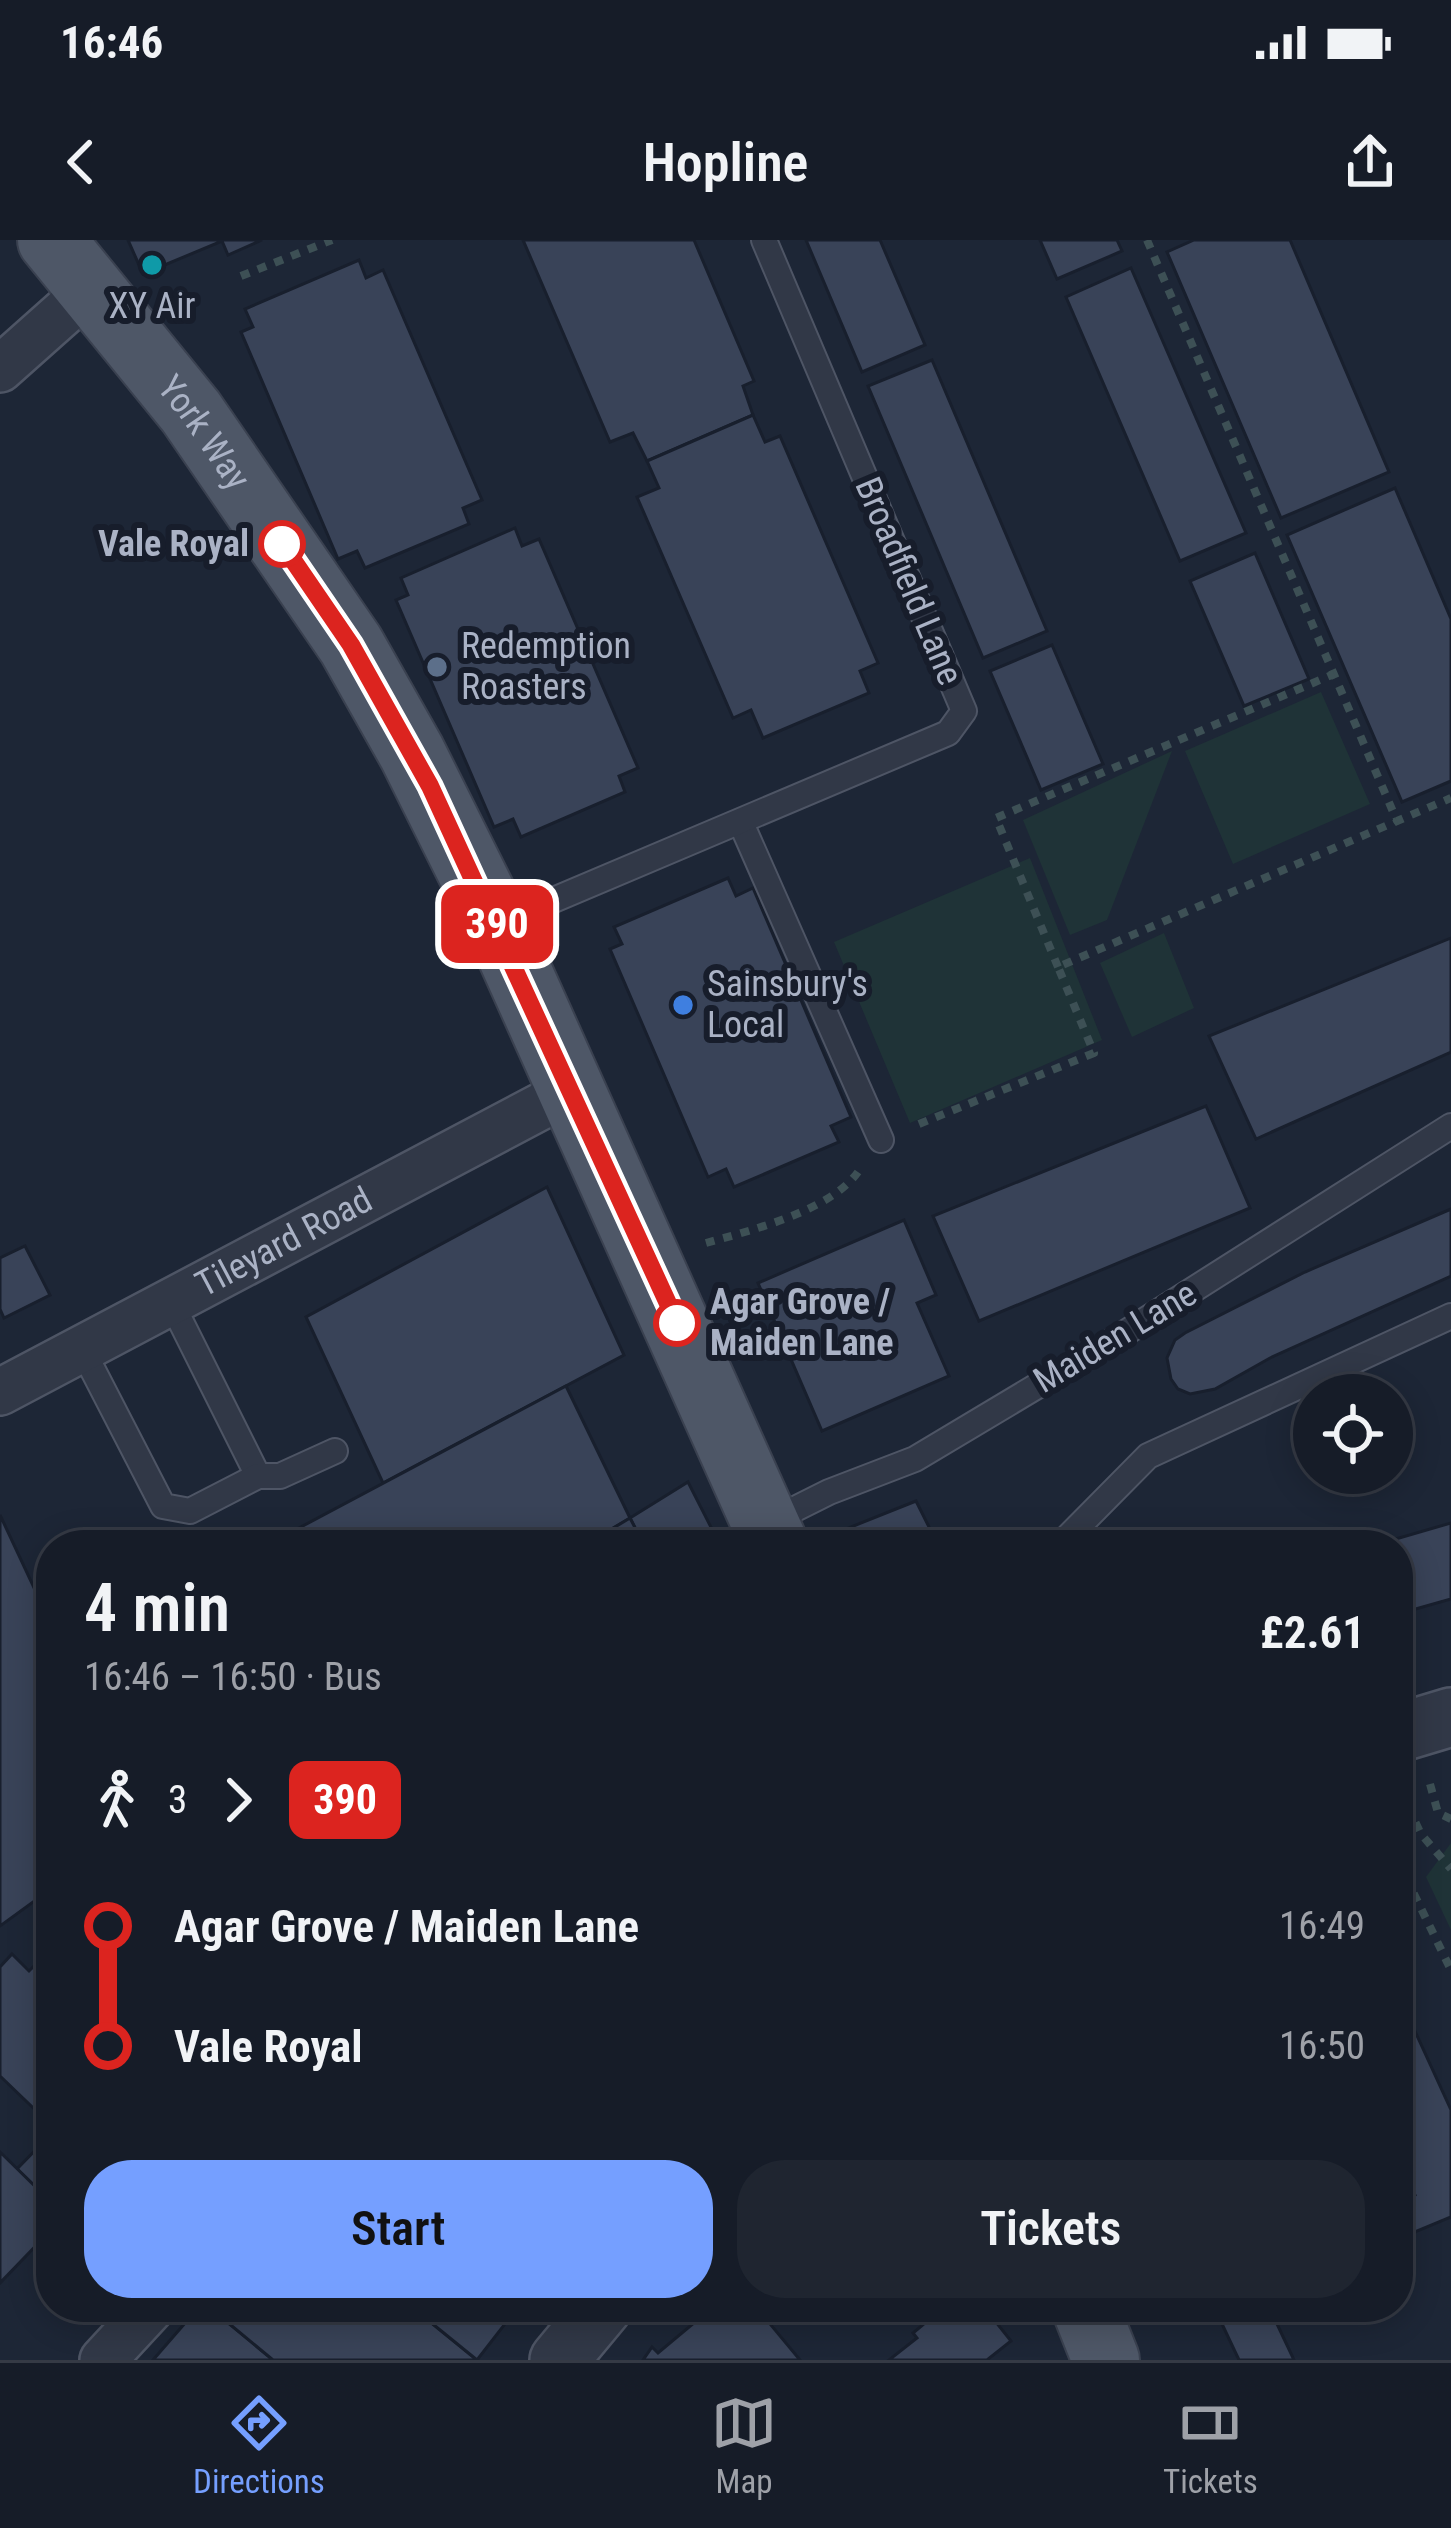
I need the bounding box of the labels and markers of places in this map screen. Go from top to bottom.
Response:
marker: XY Air [139,252,165,278]
place label: XY Air [109,285,196,327]
marker: Vale Royal [260,522,304,566]
place label: Vale Royal [98,523,249,565]
place label: Redemption Roasters [461,625,631,708]
marker: Redemption Roasters [424,654,450,680]
place label: Sainsbury's Local [707,963,868,1046]
marker: Sainsbury's Local [670,992,696,1018]
place label: Agar Grove / Maiden Lane [710,1281,894,1364]
marker: Agar Grove / Maiden Lane [655,1301,699,1345]

